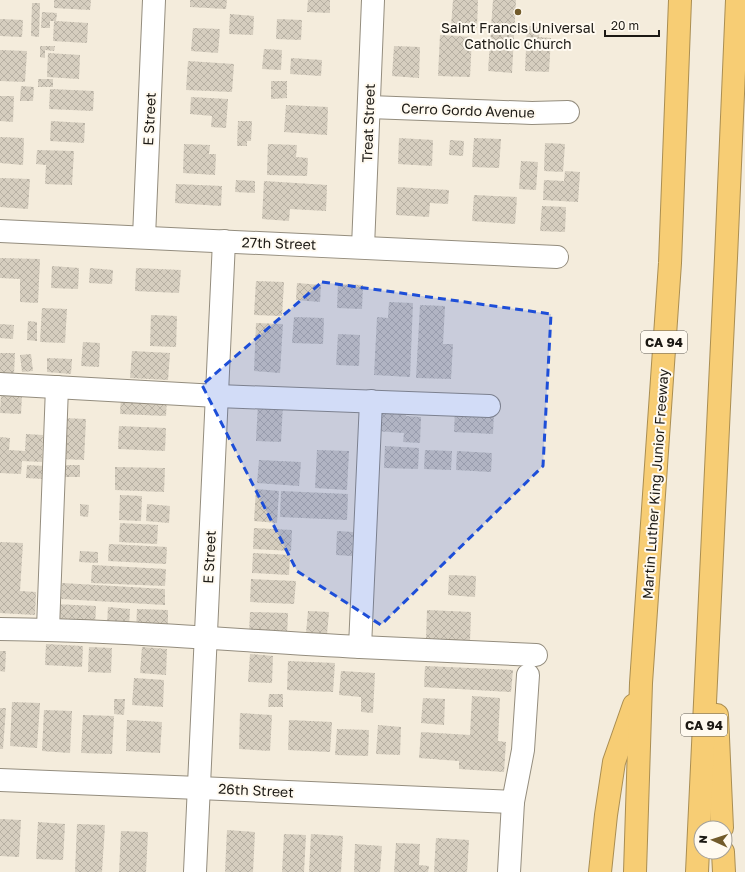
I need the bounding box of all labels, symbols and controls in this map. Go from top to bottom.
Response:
marker: Saint Francis Universal Catholic Church [513,7,523,17]
scale bar [605,12,659,38]
text: 20 m [611,18,639,33]
place label: Saint Francis Universal Catholic Church [441,19,595,52]
street label: Treat Street [358,83,378,163]
street label: E Street [139,92,159,146]
street label: Cerro Gordo Avenue [401,99,535,121]
street label: 27th Street [241,233,317,253]
road number: CA 94 [641,331,687,353]
street label: Martin Luther King Junior Freeway [638,368,672,600]
street label: E Street [199,530,219,584]
road number: CA 94 [681,714,727,736]
street label: 26th Street [218,780,294,800]
north arrow [693,820,733,860]
text: N [696,835,709,844]

